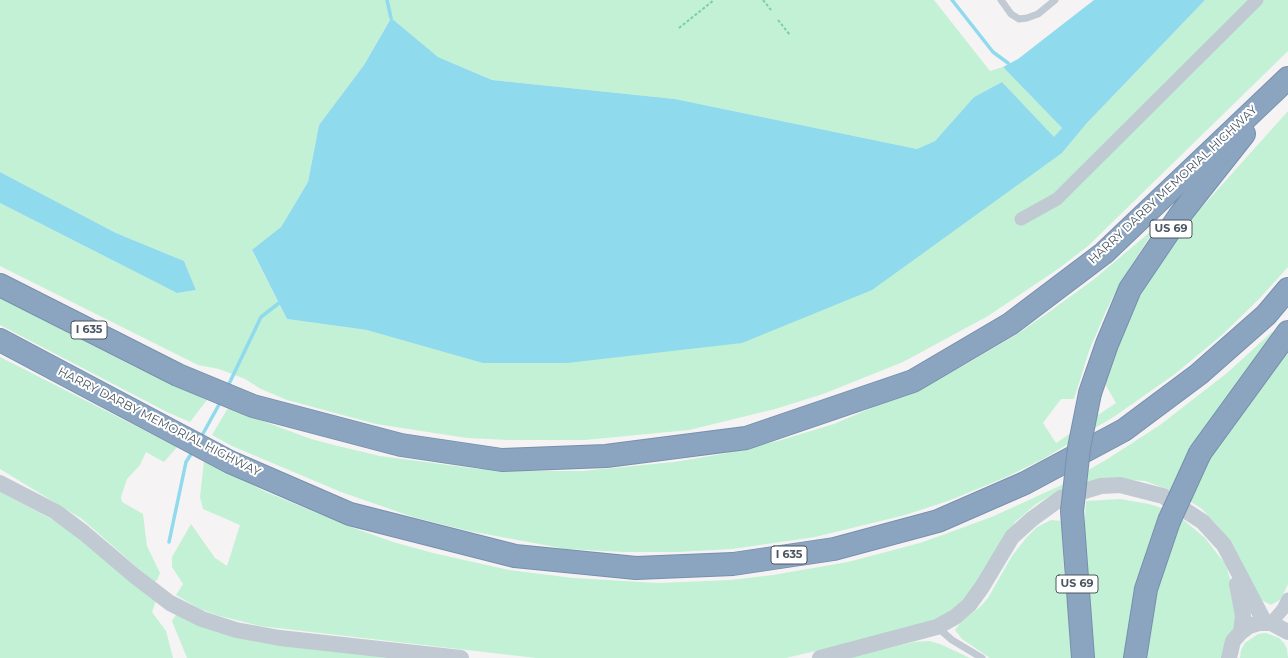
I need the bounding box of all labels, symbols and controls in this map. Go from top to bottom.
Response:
street label: HARRY DARBY MEMORIAL HIGHWAY [1086,103,1260,267]
road number: US 69 [1150,220,1192,238]
road number: I 635 [71,321,107,339]
street label: HARRY DARBY MEMORIAL HIGHWAY [55,364,263,480]
road number: I 635 [771,546,807,564]
road number: US 69 [1056,575,1098,593]

